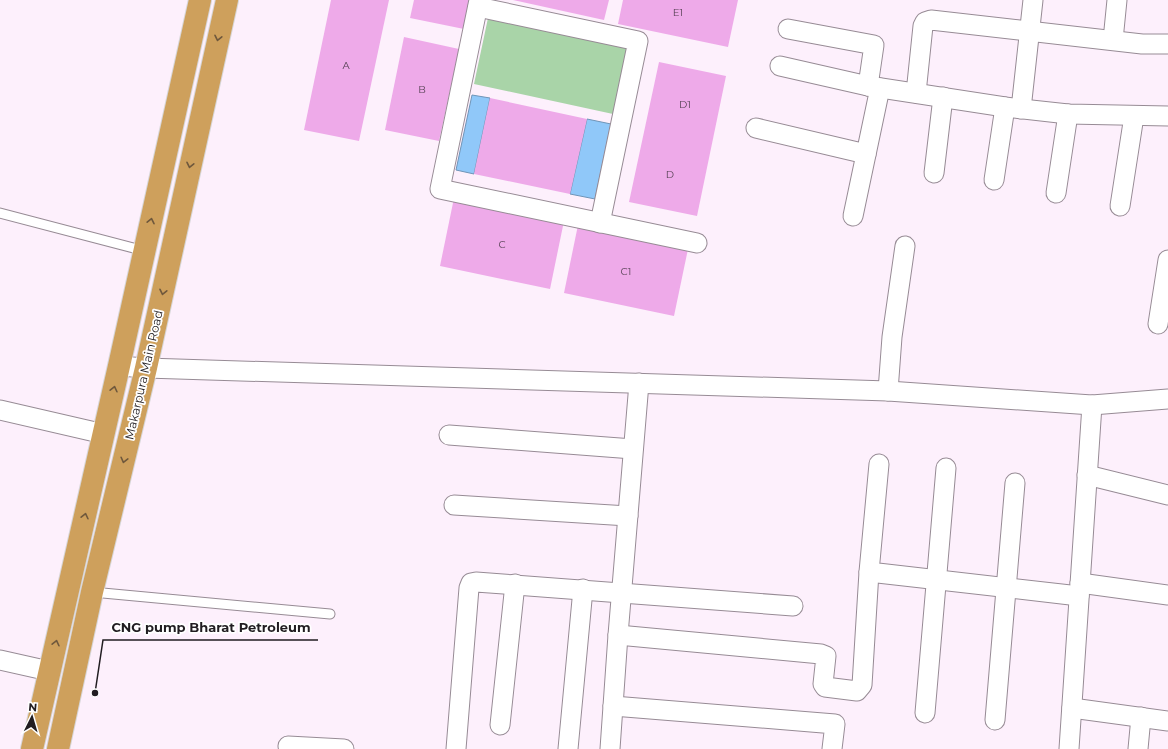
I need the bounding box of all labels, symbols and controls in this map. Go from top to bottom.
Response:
house number: E1 [673,6,683,19]
one-way arrow [215,35,223,41]
house number: A [342,59,350,72]
house number: B [418,83,426,96]
house number: D1 [679,98,691,111]
one-way arrow [187,162,195,168]
house number: D [666,168,674,181]
one-way arrow [147,218,155,225]
house number: C [498,238,506,251]
house number: C1 [621,265,631,278]
one-way arrow [159,289,167,295]
street label: Makarpura Main Road [121,309,166,441]
one-way arrow [110,386,118,392]
one-way arrow [120,456,128,463]
one-way arrow [80,513,88,519]
callout: CNG pump Bharat Petroleum [103,615,318,640]
text: CNG pump Bharat Petroleum [111,619,311,635]
one-way arrow [51,640,59,646]
north arrow [12,697,52,737]
text: N [28,700,38,714]

